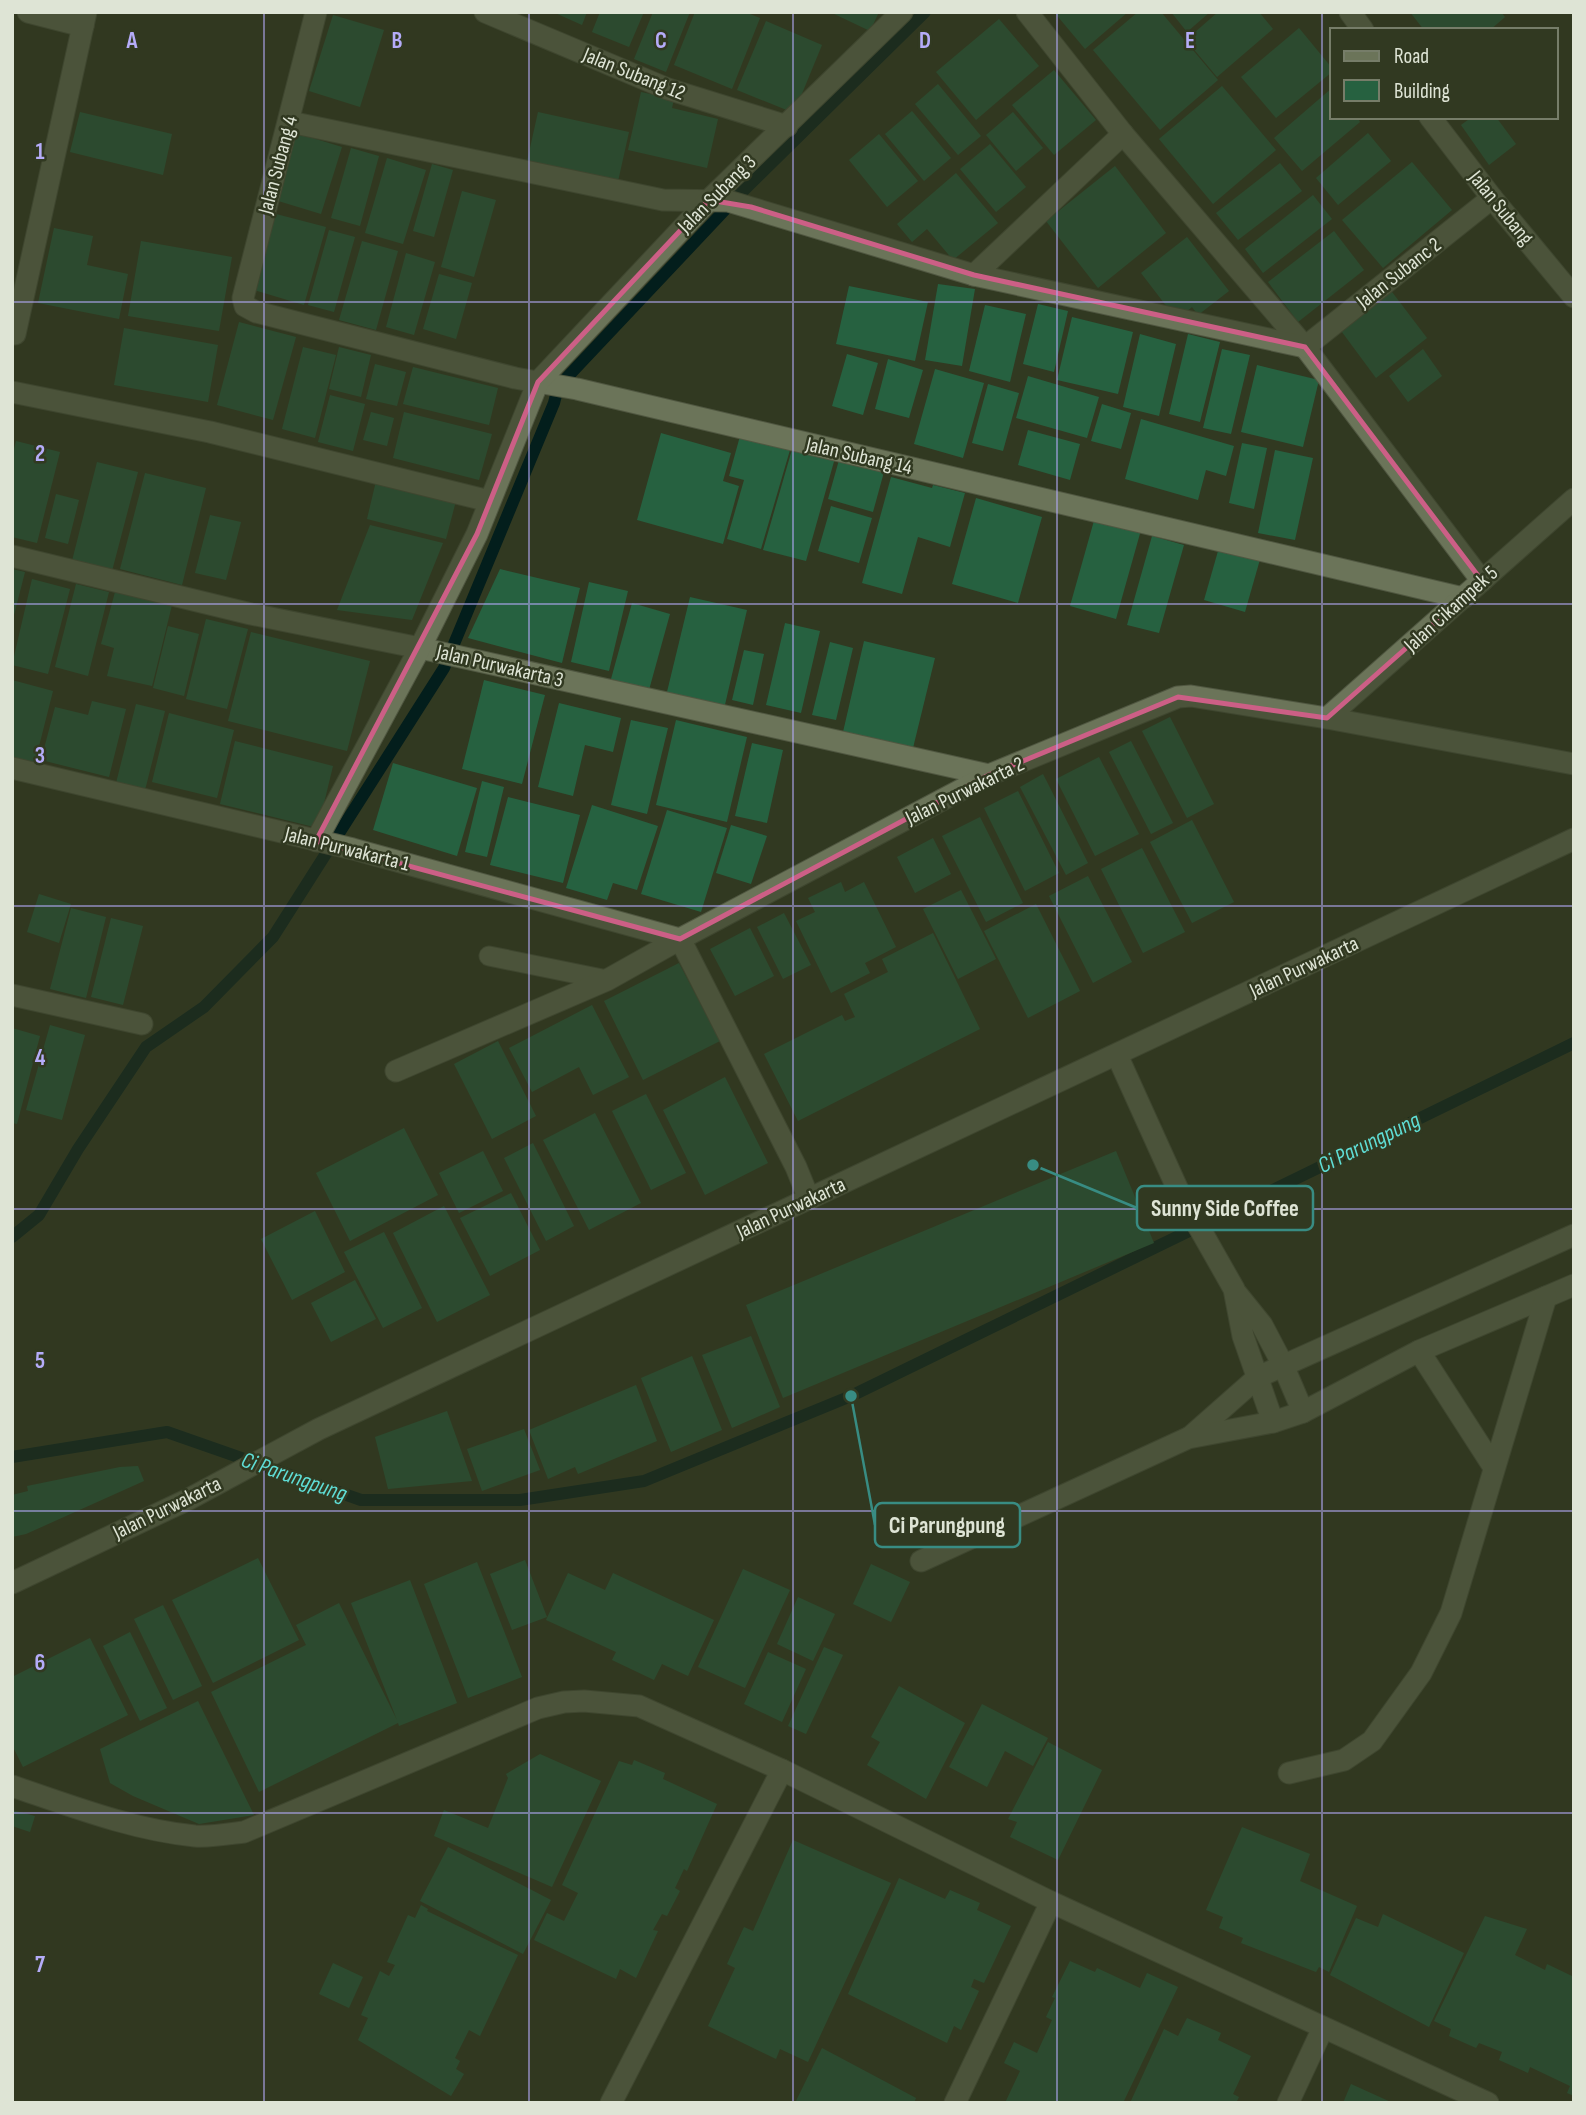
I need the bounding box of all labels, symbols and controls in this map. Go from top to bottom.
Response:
text: A [126,27,139,55]
text: B [392,27,403,55]
text: C [655,27,667,55]
text: D [919,27,931,55]
text: E [1185,27,1195,55]
legend [1330,28,1558,119]
street label: Jalan Subang 12 [578,42,689,106]
text: Road [1394,44,1429,69]
text: Building [1394,79,1450,104]
street label: Jalan Subang 4 [253,113,303,218]
text: 1 [35,138,45,166]
street label: Jalan Subang 3 [672,150,761,239]
street label: Jalan Subang [1463,165,1539,250]
street label: Jalan Subanc 2 [1351,232,1446,314]
street label: Jalan Subang 14 [803,431,915,480]
text: 2 [35,440,45,468]
street label: Jalan Cikampek 5 [1398,560,1503,658]
street label: Jalan Purwakarta 3 [433,639,566,693]
text: 3 [35,742,45,770]
street label: Jalan Purwakarta 2 [901,751,1028,831]
street label: Jalan Purwakarta 1 [281,821,413,877]
street label: Jalan Purwakarta [1245,931,1362,1003]
text: 4 [35,1044,46,1072]
water label: Ci Parungpung [1313,1106,1425,1180]
street label: Jalan Purwakarta [732,1172,849,1244]
callout: Sunny Side Coffee [1137,1186,1313,1230]
text: Sunny Side Coffee [1151,1195,1299,1223]
text: 5 [35,1347,45,1375]
water label: Ci Parungpung [237,1446,351,1508]
street label: Jalan Purwakarta [108,1471,225,1545]
callout: Ci Parungpung [875,1503,1020,1547]
text: Ci Parungpung [889,1512,1006,1540]
text: 6 [35,1649,45,1677]
text: 7 [35,1951,45,1979]

